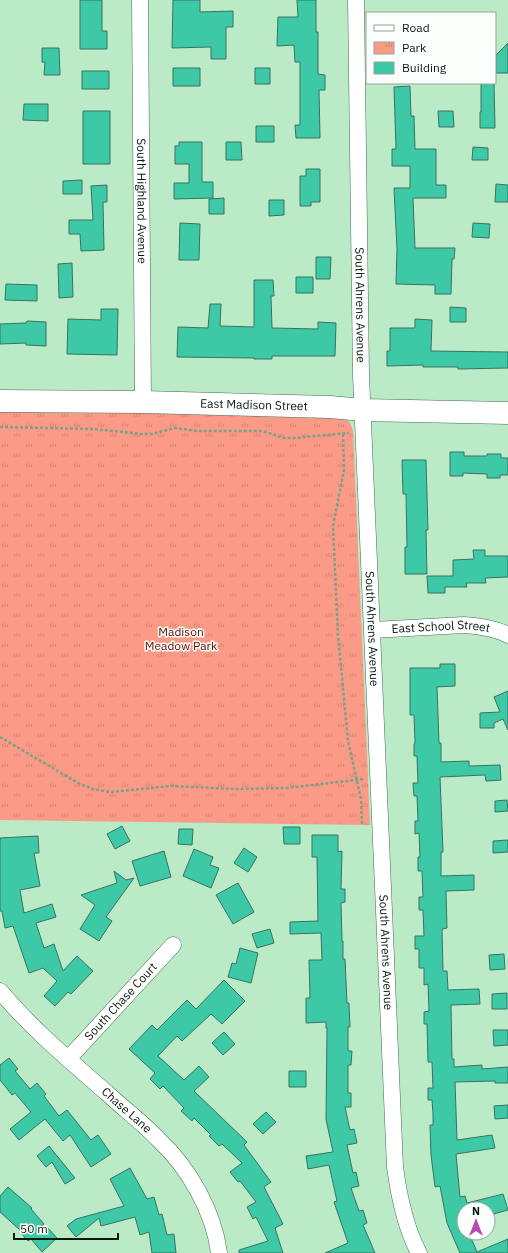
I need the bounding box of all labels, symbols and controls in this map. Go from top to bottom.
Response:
legend [366,12,496,84]
text: Road [402,20,430,35]
text: Park [402,40,427,55]
text: Building [402,60,447,75]
street label: South Highland Avenue [134,138,150,264]
street label: South Ahrens Avenue [352,247,369,363]
street label: East Madison Street [200,396,308,413]
street label: South Ahrens Avenue [362,571,382,687]
street label: East School Street [391,617,492,636]
park label: Madison Meadow Park [145,624,218,653]
street label: South Ahrens Avenue [376,894,396,1011]
street label: South Chase Court [81,959,160,1043]
street label: Chase Lane [99,1084,155,1136]
north arrow [456,1201,496,1241]
text: N [472,1204,480,1218]
scale bar [14,1215,118,1241]
text: 50 m [20,1221,48,1236]

